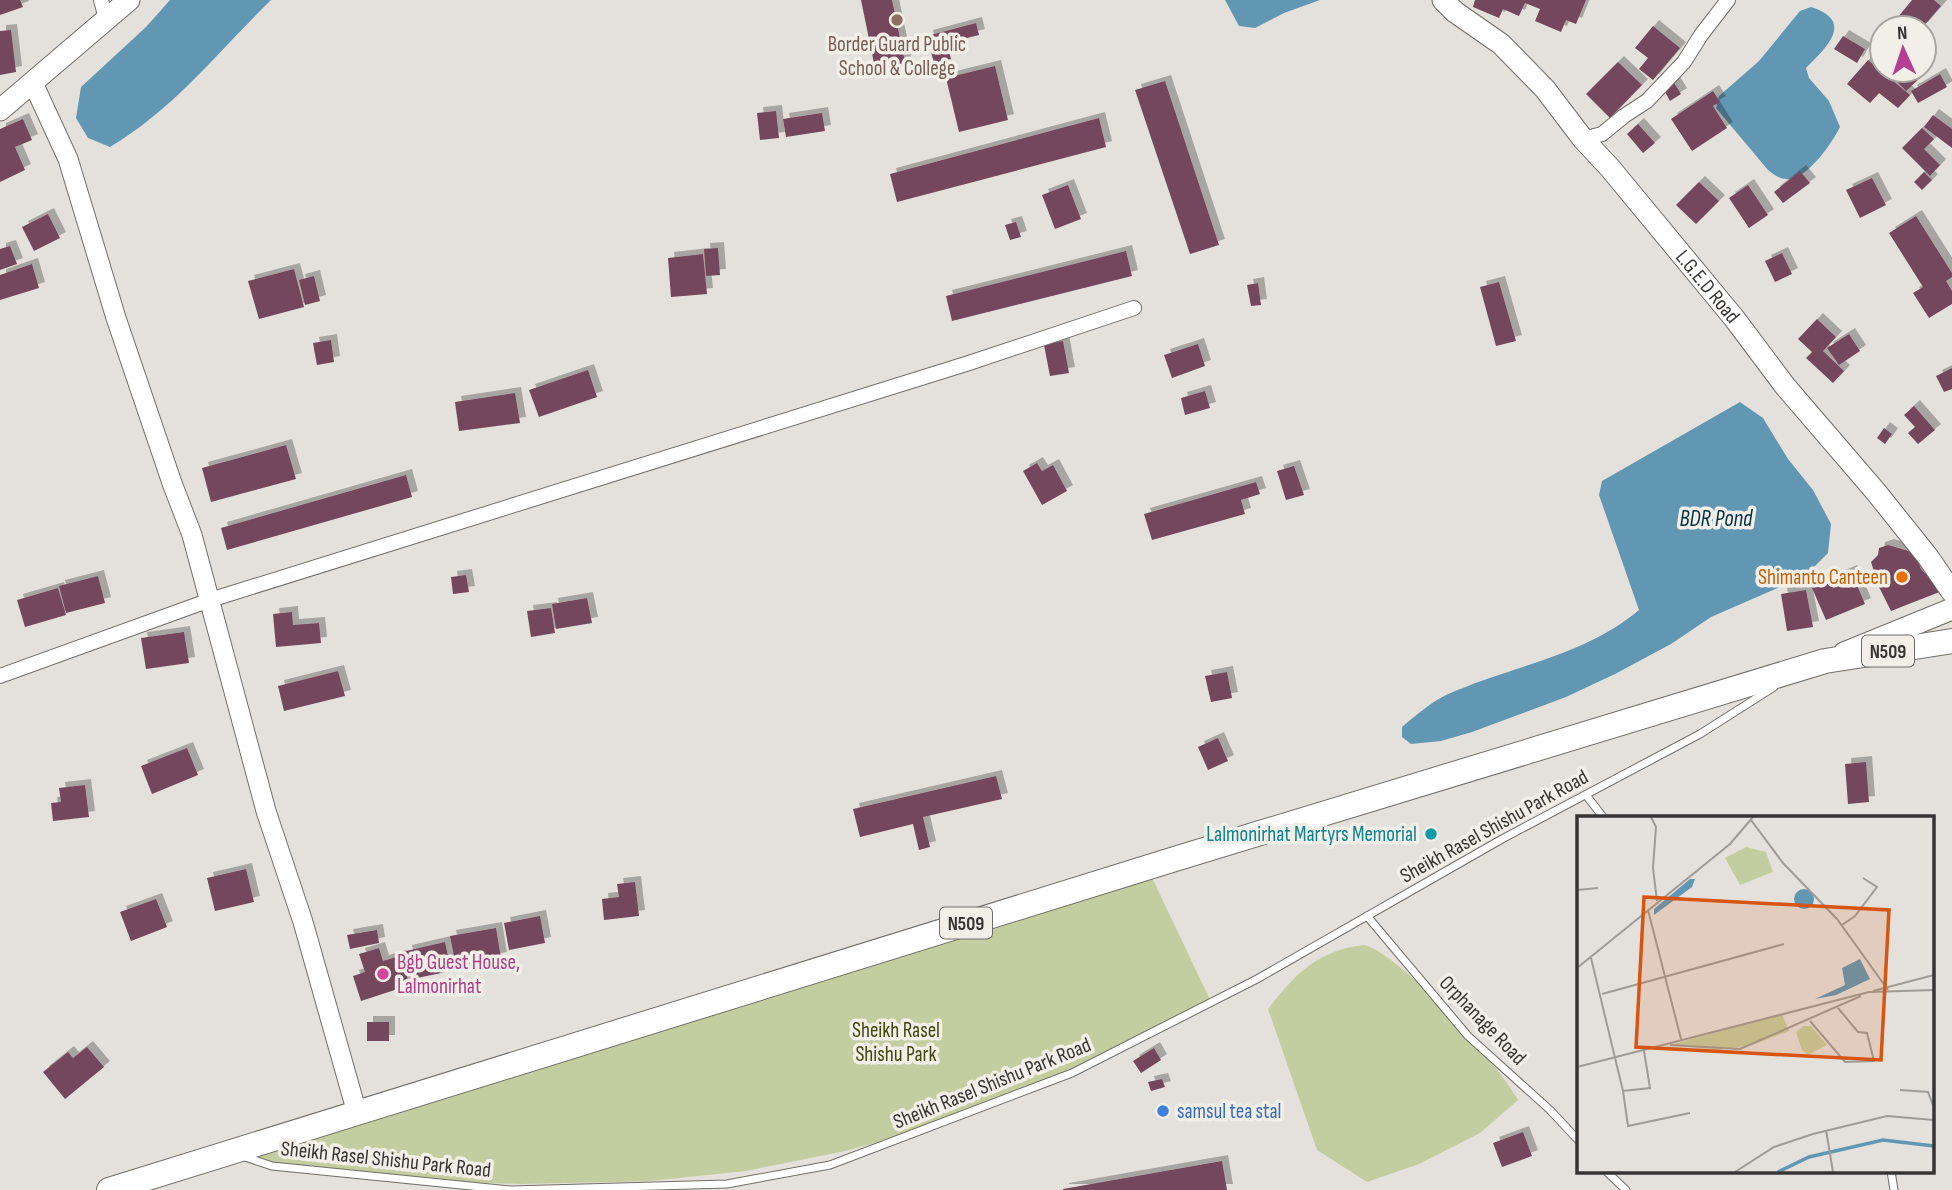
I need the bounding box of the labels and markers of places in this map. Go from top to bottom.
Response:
marker: Border Guard Public School & College [889,12,905,28]
place label: Border Guard Public School & College [828,32,966,81]
place label: Shimanto Canteen [1758,565,1888,590]
marker: Shimanto Canteen [1894,569,1910,585]
place label: Lalmonirhat Martyrs Memorial [1206,822,1417,847]
marker: Lalmonirhat Martyrs Memorial [1423,826,1439,842]
place label: Bgb Guest House, Lalmonirhat [397,950,520,999]
marker: Bgb Guest House, Lalmonirhat [375,966,391,982]
place label: samsul tea stal [1177,1099,1281,1124]
marker: samsul tea stal [1155,1103,1171,1119]

